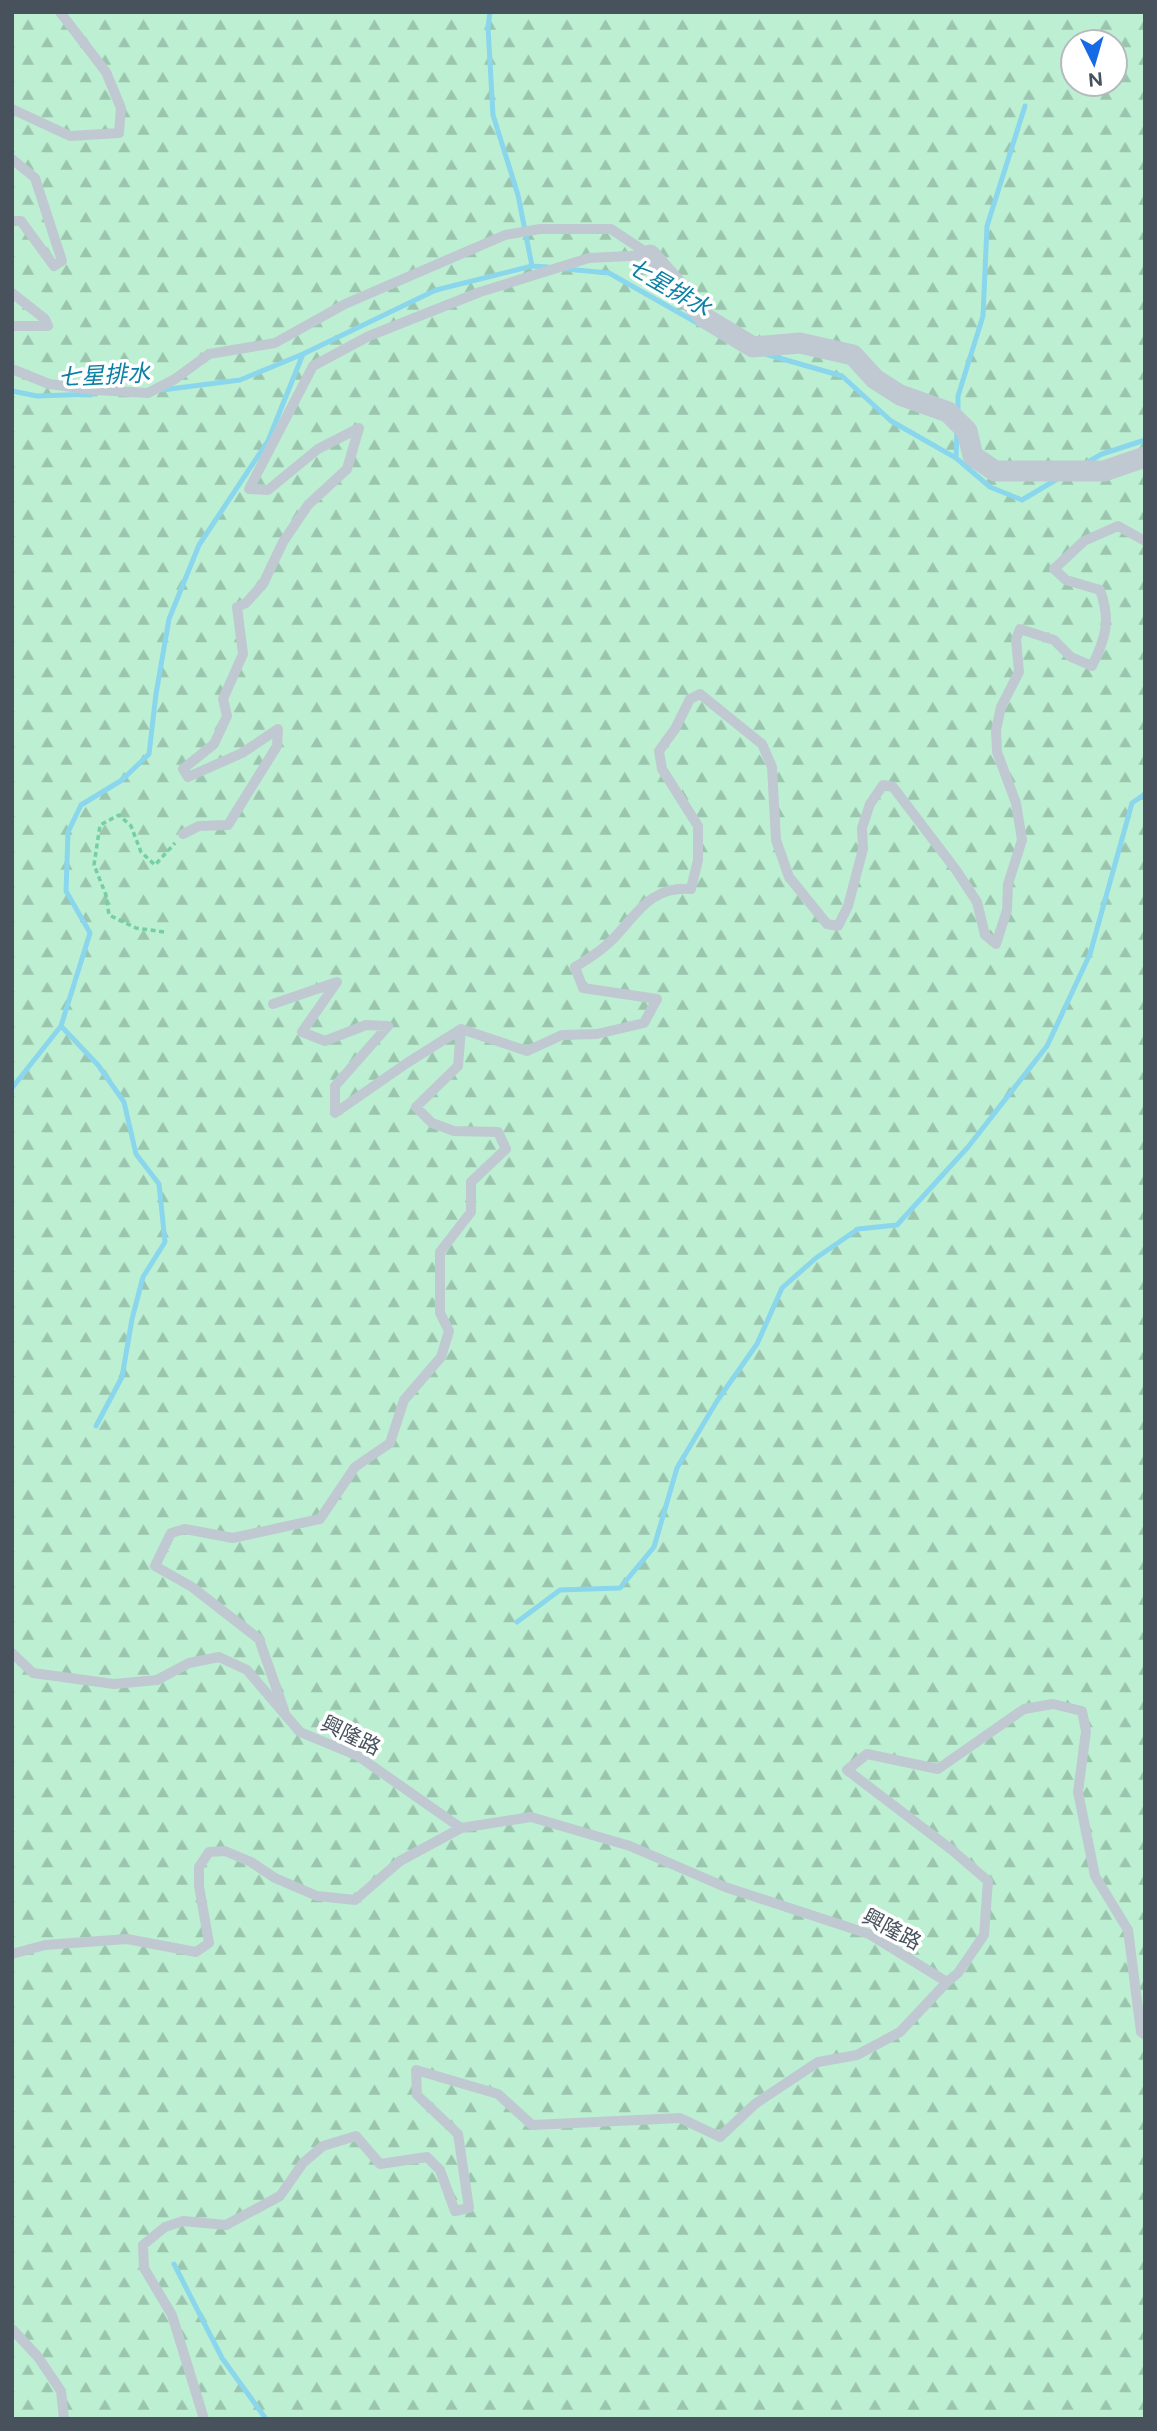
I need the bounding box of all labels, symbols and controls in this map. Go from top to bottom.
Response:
north arrow [1059,28,1129,98]
text: N [1087,67,1104,92]
water label: 七星排水 [622,252,717,323]
water label: 七星排水 [57,359,152,391]
street label: 興隆路 [317,1710,385,1760]
street label: 興隆路 [858,1903,926,1955]

